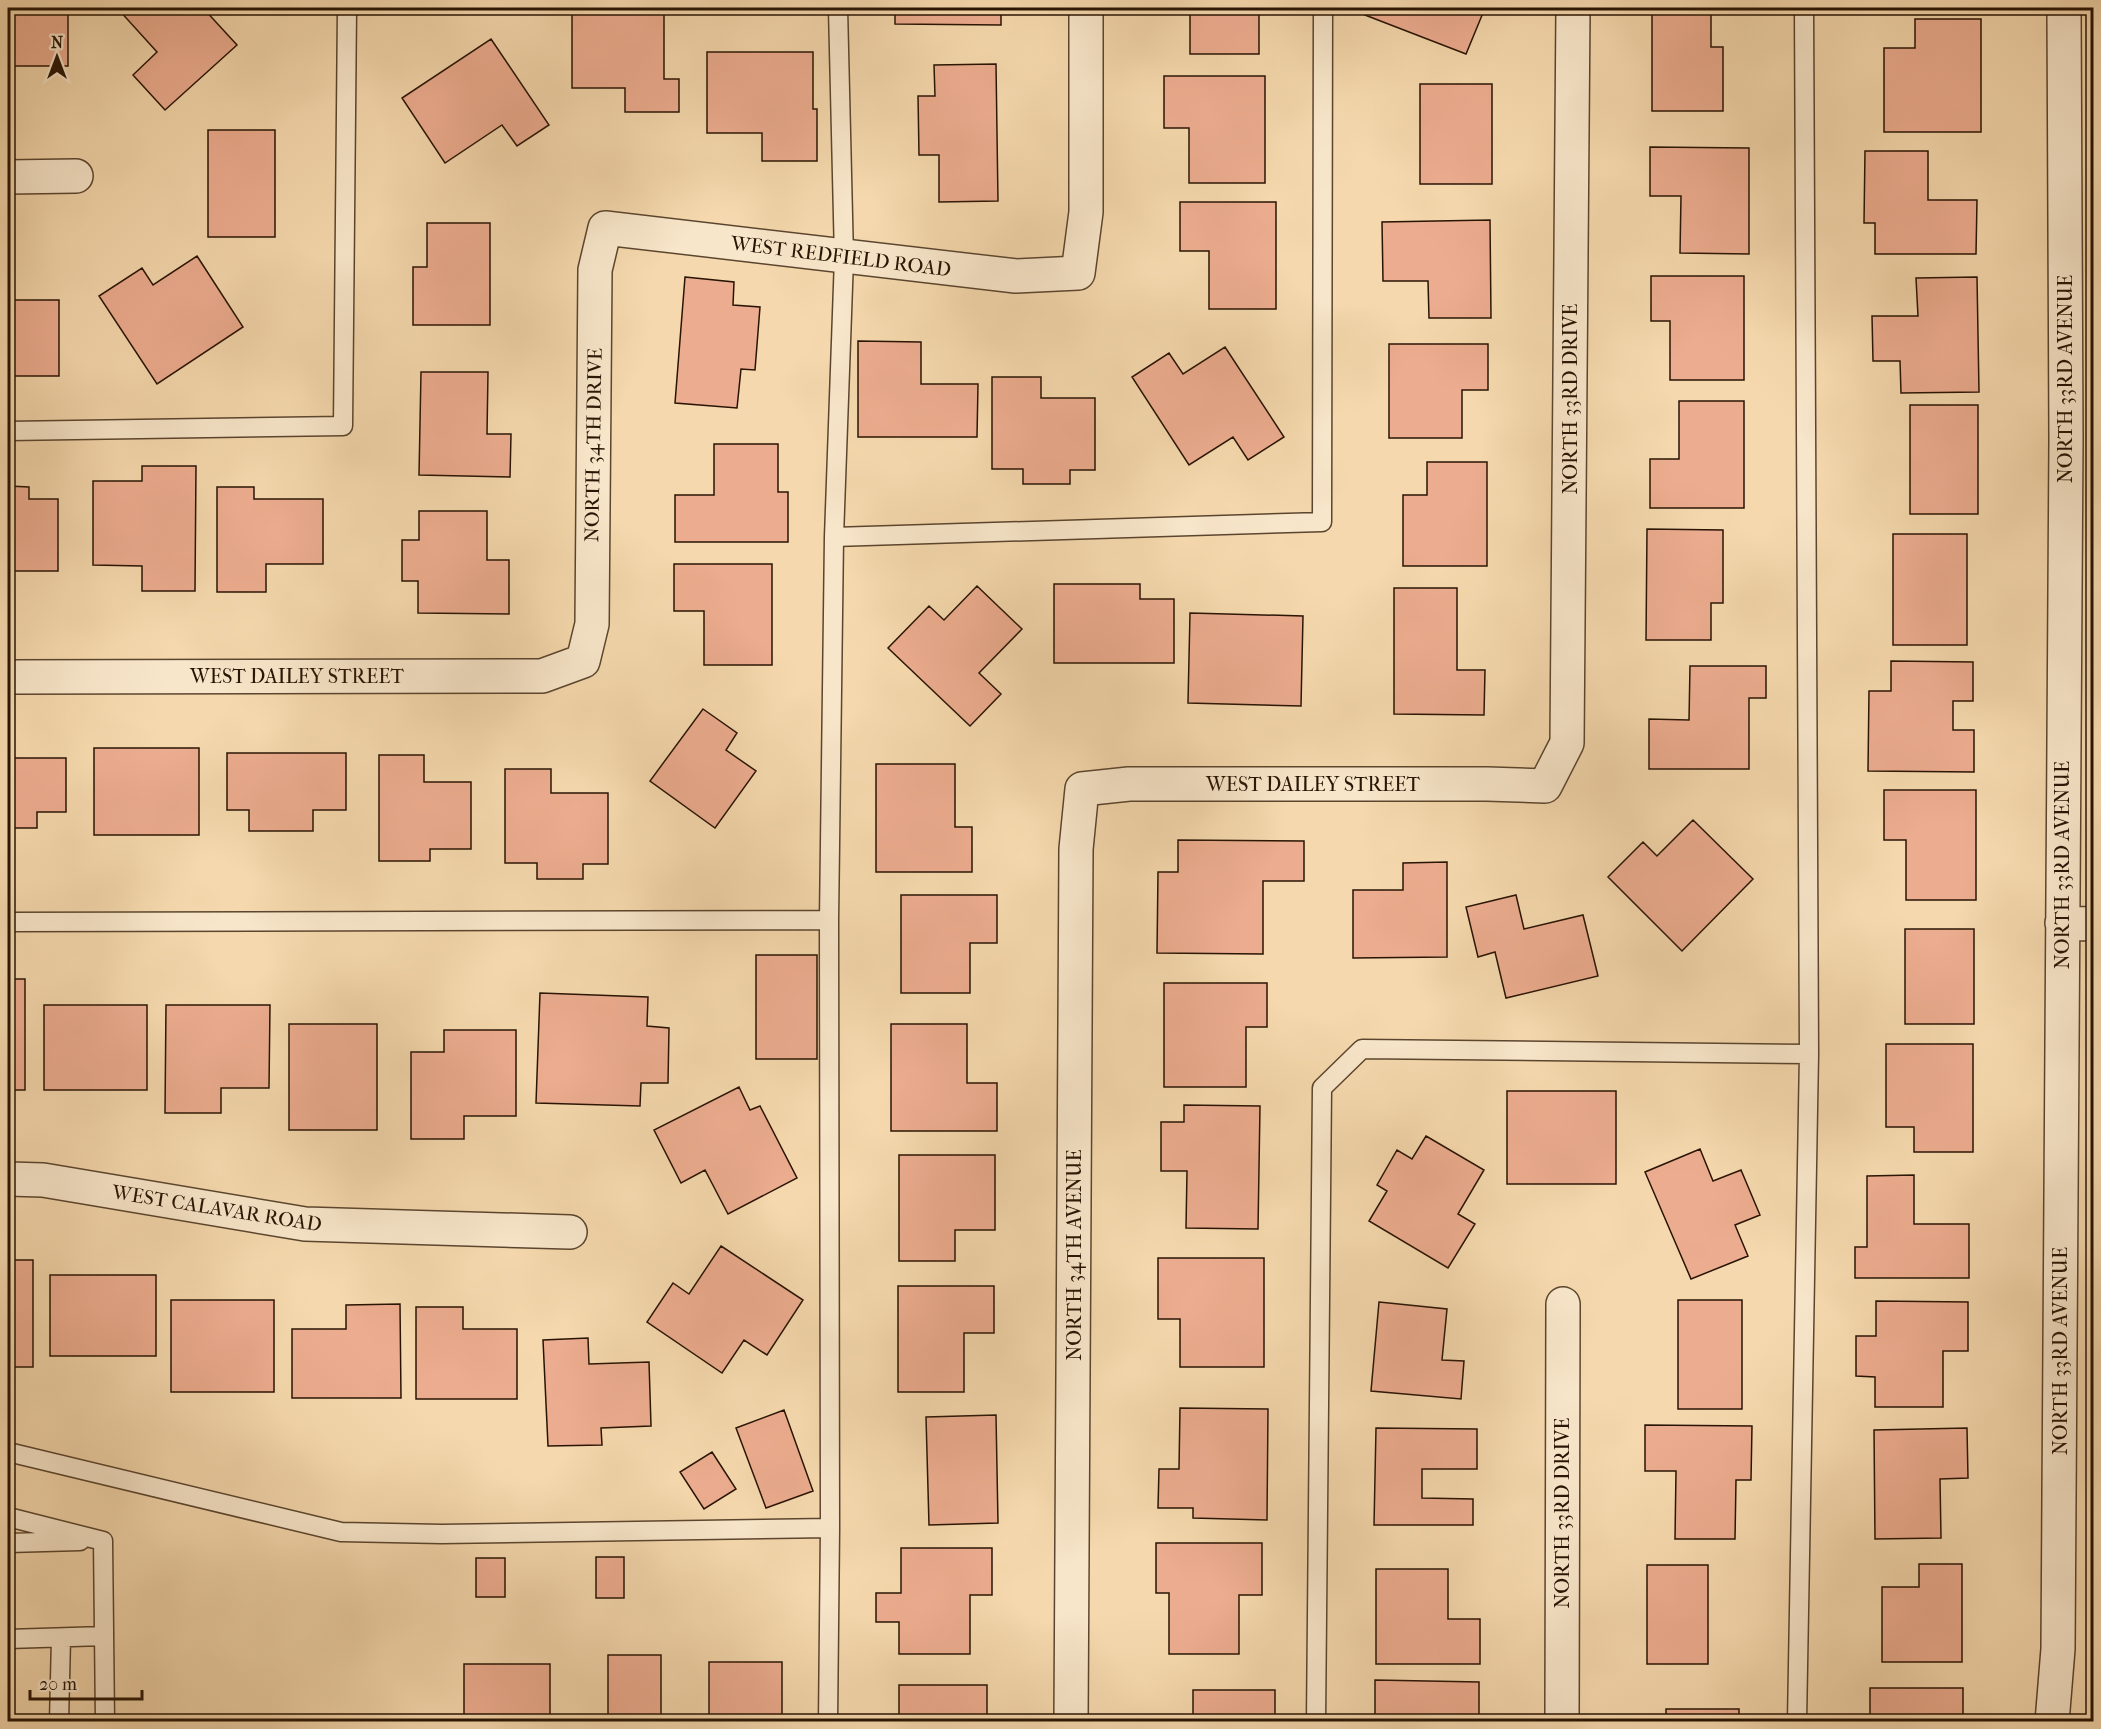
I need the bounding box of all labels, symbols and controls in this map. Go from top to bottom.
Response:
north arrow [27,27,87,87]
text: N [51,33,64,52]
street label: WEST REDFIELD ROAD [729,231,952,281]
street label: NORTH 33RD AVENUE [2054,275,2077,483]
street label: NORTH 33RD DRIVE [1559,303,1582,495]
street label: NORTH 34TH DRIVE [580,348,607,542]
street label: WEST DAILEY STREET [189,665,404,688]
street label: NORTH 33RD AVENUE [2051,761,2074,969]
street label: WEST DAILEY STREET [1205,773,1420,796]
street label: NORTH 34TH AVENUE [1063,1149,1086,1361]
street label: WEST CALAVAR ROAD [110,1180,323,1236]
street label: NORTH 33RD AVENUE [2049,1247,2072,1455]
street label: NORTH 33RD DRIVE [1551,1417,1574,1609]
scale bar [30,1663,142,1701]
text: 20 m [39,1674,77,1695]

